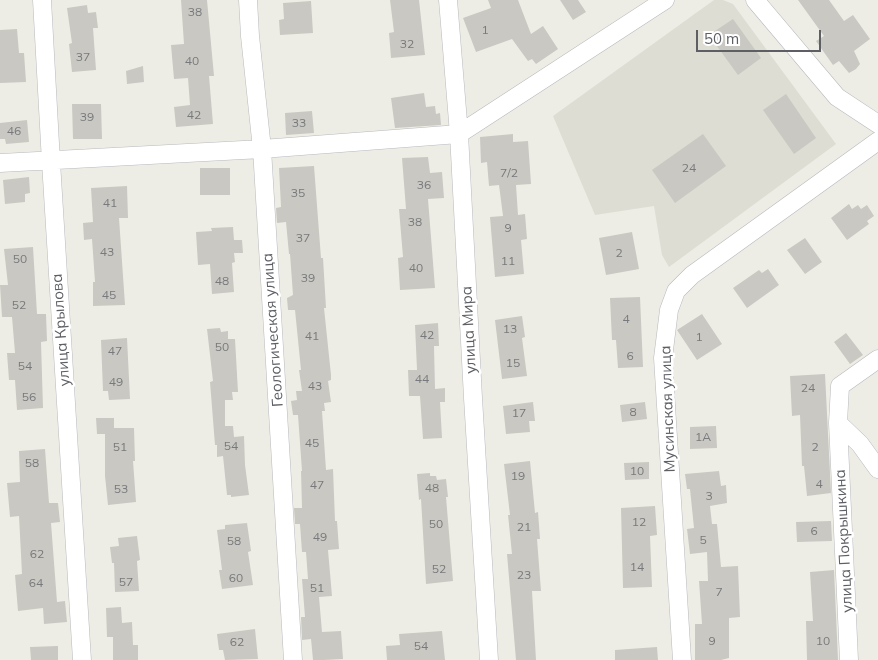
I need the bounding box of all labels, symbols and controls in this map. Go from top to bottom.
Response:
house number: 38 [188,5,202,19]
scale bar [698,20,823,52]
house number: 1 [481,23,489,37]
text: 50 m [704,29,739,48]
house number: 32 [400,37,414,51]
house number: 37 [76,50,90,64]
house number: 40 [185,54,199,68]
house number: 42 [187,108,201,122]
house number: 39 [80,110,94,124]
house number: 33 [292,116,306,130]
house number: 46 [7,124,21,138]
house number: 24 [682,161,696,175]
house number: 7/2 [500,166,518,180]
house number: 36 [417,178,431,192]
house number: 35 [291,186,305,200]
house number: 41 [103,196,117,210]
house number: 38 [408,215,422,229]
house number: 9 [504,221,512,235]
house number: 37 [296,231,310,245]
house number: 43 [100,245,114,259]
house number: 2 [615,246,623,260]
house number: 50 [13,252,27,266]
street label: Геологическая улица [259,253,287,407]
house number: 11 [501,254,515,268]
house number: 40 [409,261,423,275]
house number: 39 [301,271,315,285]
street label: улица Крылова [48,273,74,387]
house number: 48 [215,274,229,288]
street label: улица Мира [458,286,480,374]
house number: 45 [102,288,116,302]
house number: 52 [12,298,26,312]
house number: 4 [622,312,630,326]
house number: 13 [503,322,517,336]
house number: 42 [420,328,434,342]
house number: 41 [305,329,319,343]
house number: 1 [695,330,703,344]
house number: 50 [215,340,229,354]
house number: 47 [108,344,122,358]
street label: Мусинская улица [657,345,679,473]
house number: 6 [626,349,634,363]
house number: 15 [506,356,520,370]
house number: 54 [18,359,32,373]
house number: 44 [415,372,429,386]
house number: 49 [109,375,123,389]
house number: 43 [308,379,322,393]
house number: 24 [801,381,815,395]
house number: 56 [22,390,36,404]
house number: 8 [629,405,637,419]
house number: 17 [512,406,526,420]
house number: 1А [695,430,711,444]
house number: 45 [305,436,319,450]
house number: 54 [224,439,238,453]
house number: 51 [113,440,127,454]
house number: 2 [811,440,819,454]
house number: 58 [25,456,39,470]
house number: 10 [630,464,644,478]
house number: 19 [511,469,525,483]
street label: улица Покрышкина [831,469,857,613]
house number: 4 [815,477,823,491]
house number: 47 [310,478,324,492]
house number: 48 [425,481,439,495]
house number: 53 [114,482,128,496]
house number: 3 [705,489,713,503]
house number: 12 [632,515,646,529]
house number: 50 [429,517,443,531]
house number: 21 [517,520,531,534]
house number: 6 [810,524,818,538]
house number: 49 [313,530,327,544]
house number: 5 [699,533,707,547]
house number: 58 [227,534,241,548]
house number: 62 [30,547,44,561]
house number: 14 [630,560,644,574]
house number: 52 [432,562,446,576]
house number: 23 [517,568,531,582]
house number: 60 [229,571,243,585]
house number: 57 [119,575,133,589]
house number: 64 [29,576,43,590]
house number: 51 [310,581,324,595]
house number: 7 [715,585,723,599]
house number: 9 [708,634,716,648]
house number: 10 [816,634,830,648]
house number: 62 [230,635,244,649]
house number: 54 [414,639,428,653]

